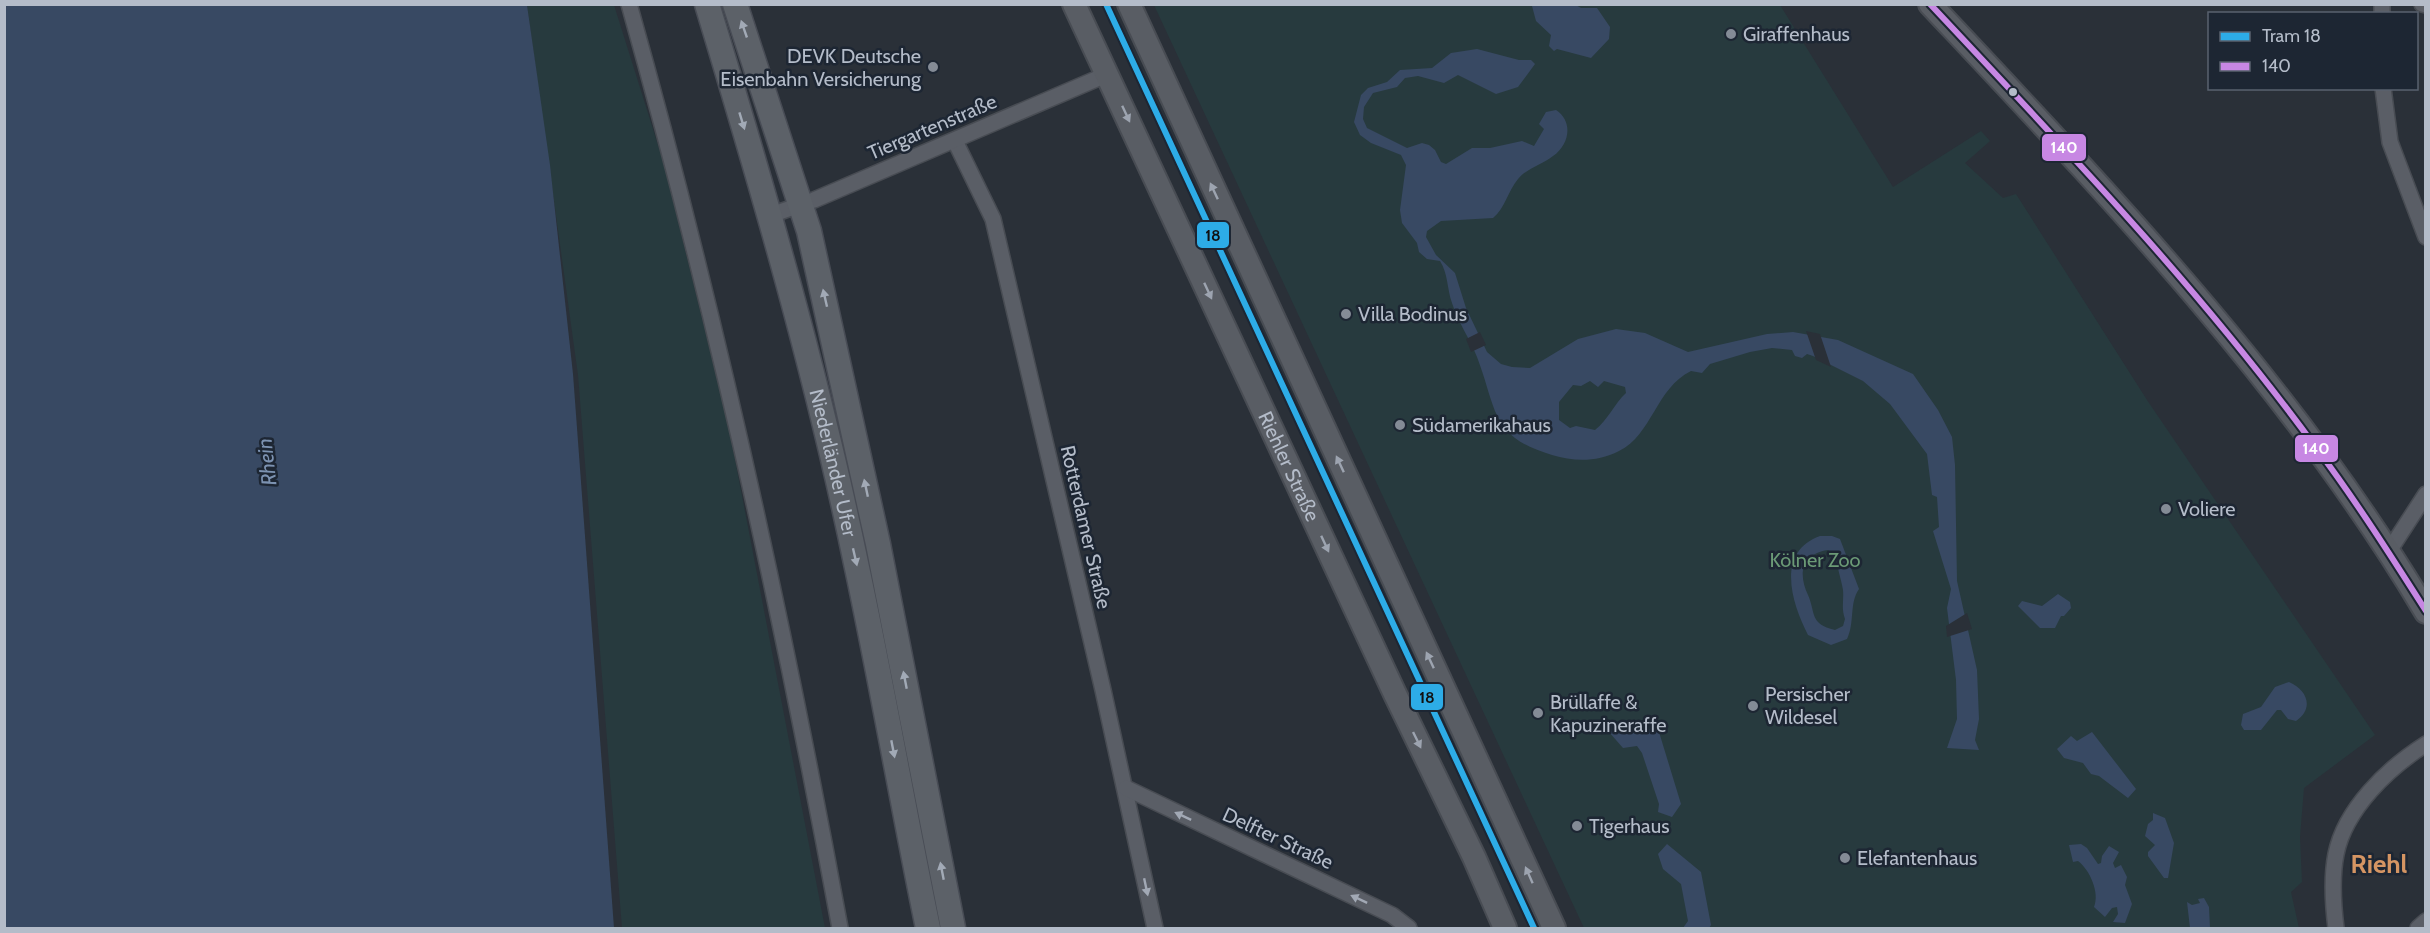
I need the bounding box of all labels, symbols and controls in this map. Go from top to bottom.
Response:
legend [2208,12,2418,90]
one-way arrow [738,20,748,38]
place label: Giraffenhaus [1743,22,1850,46]
text: Tram 18 [2262,25,2321,47]
marker: Giraffenhaus [1724,27,1738,41]
place label: DEVK Deutsche Eisenbahn Versicherung [720,44,922,91]
text: 140 [2262,55,2291,77]
marker: DEVK Deutsche Eisenbahn Versicherung [926,60,940,74]
unlabelled marker [2007,86,2019,98]
street label: Tiergartenstraße [864,89,1000,165]
one-way arrow [1122,106,1131,123]
one-way arrow [738,112,747,130]
line badge: 140 [2041,133,2087,162]
text: 140 [2050,138,2078,157]
one-way arrow [1210,183,1219,200]
line badge: 18 [1196,221,1230,249]
text: 18 [1205,226,1221,245]
one-way arrow [1203,283,1212,300]
one-way arrow [819,289,829,307]
place label: Villa Bodinus [1358,302,1467,326]
marker: Villa Bodinus [1339,307,1353,321]
street label: Niederländer Ufer [804,386,862,540]
street label: Riehler Straße [1253,408,1325,525]
place label: Südamerikahaus [1412,413,1551,437]
marker: Südamerikahaus [1393,418,1407,432]
line badge: 140 [2294,434,2339,463]
water label: Rhein [252,437,281,487]
text: 140 [2302,439,2330,458]
street label: Rotterdamer Straße [1056,443,1116,611]
one-way arrow [1334,455,1344,473]
one-way arrow [861,479,871,498]
place label: Voliere [2178,497,2236,521]
marker: Voliere [2159,502,2173,516]
one-way arrow [1321,536,1330,553]
one-way arrow [851,548,860,567]
park label: Kölner Zoo [1770,548,1861,572]
one-way arrow [1426,651,1435,668]
one-way arrow [900,670,909,689]
place label: Persischer Wildesel [1765,682,1851,729]
line badge: 18 [1410,683,1444,711]
text: 18 [1419,688,1435,707]
place label: Brüllaffe & Kapuzineraffe [1550,690,1667,737]
marker: Persischer Wildesel [1746,699,1760,713]
marker: Brüllaffe & Kapuzineraffe [1531,706,1545,720]
one-way arrow [1413,731,1422,748]
one-way arrow [888,739,898,758]
street label: Delfter Straße [1219,802,1337,874]
one-way arrow [1174,811,1191,820]
place label: Tigerhaus [1589,814,1669,838]
marker: Tigerhaus [1570,819,1584,833]
place label: Elefantenhaus [1857,846,1977,870]
district label: Riehl [2351,848,2408,880]
marker: Elefantenhaus [1838,851,1852,865]
one-way arrow [937,861,946,880]
one-way arrow [1525,867,1534,884]
one-way arrow [1142,878,1151,897]
one-way arrow [1350,895,1367,904]

